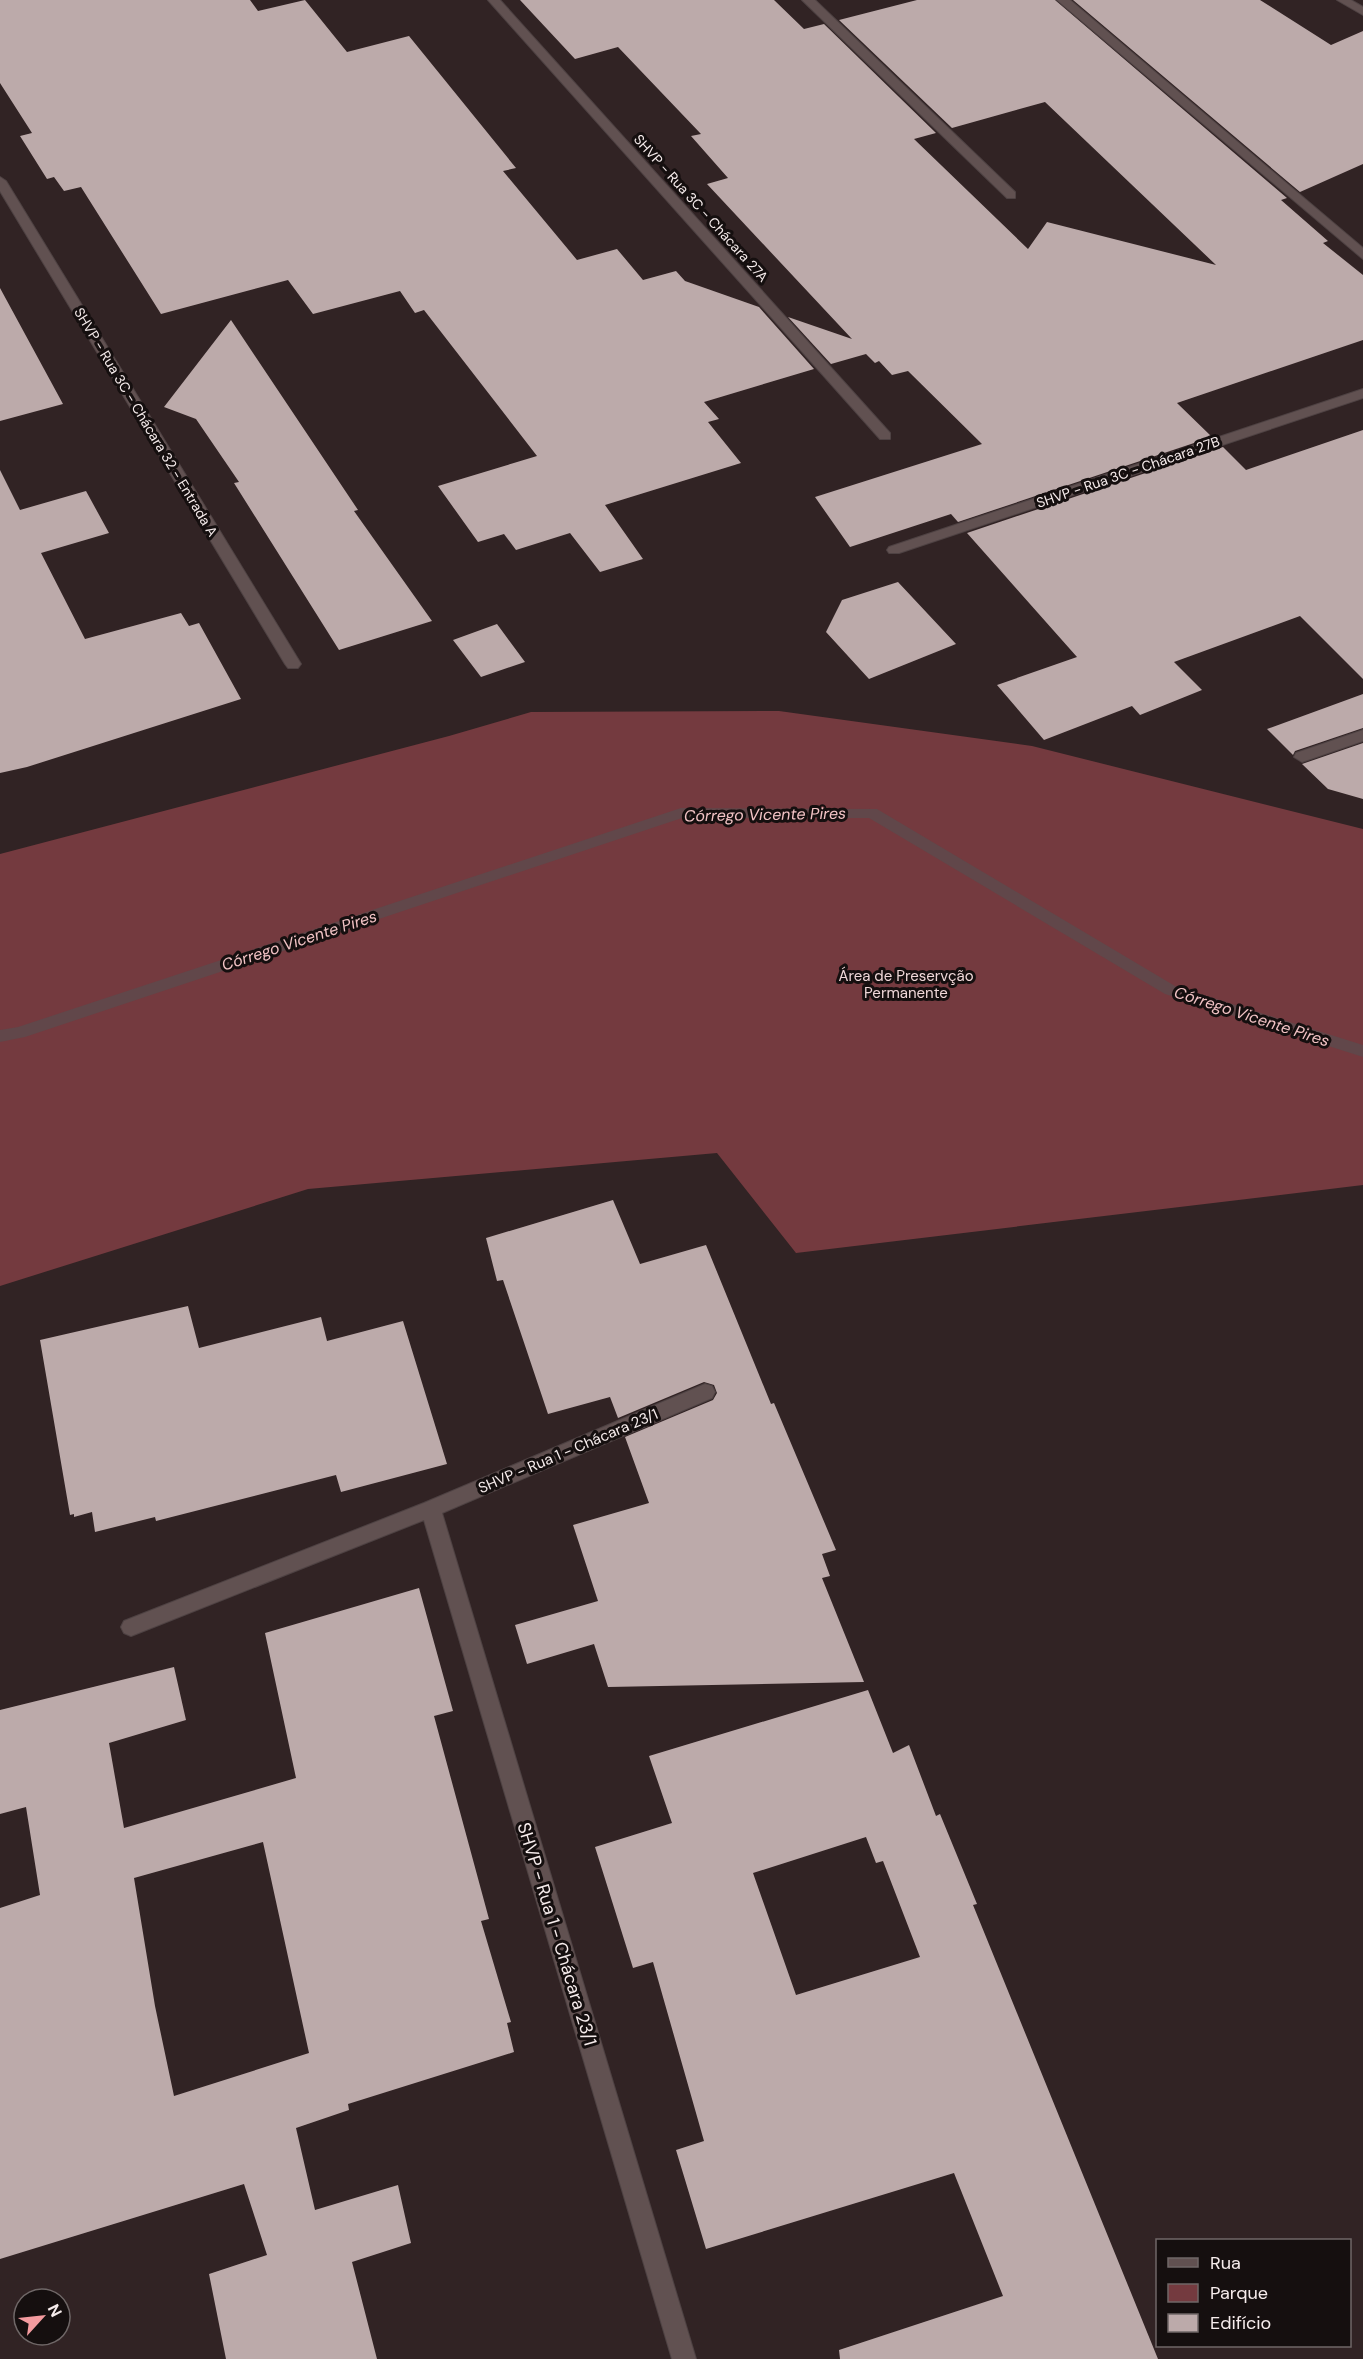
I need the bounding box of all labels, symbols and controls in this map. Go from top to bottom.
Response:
street label: SHVP - Rua 3C - Chácara 27A [630,130,772,286]
street label: SHVP - Rua 3C - Chácara 32 - Entrada A [70,304,222,540]
street label: SHVP - Rua 3C - Chácara 27B [1034,432,1222,512]
water label: Córrego Vicente Pires [684,803,846,826]
water label: Córrego Vicente Pires [219,905,379,976]
park label: Área de Preservção Permanente [838,966,974,1003]
water label: Córrego Vicente Pires [1172,981,1332,1052]
street label: SHVP - Rua 1 - Chácara 23/1 [475,1404,661,1498]
street label: SHVP - Rua 1 - Chácara 23/1 [512,1819,602,2049]
legend [1156,2239,1351,2347]
text: Rua [1210,2251,1241,2275]
text: Parque [1210,2281,1268,2305]
north arrow [12,2287,72,2347]
text: N [43,2300,67,2320]
text: Edifício [1210,2311,1271,2335]

